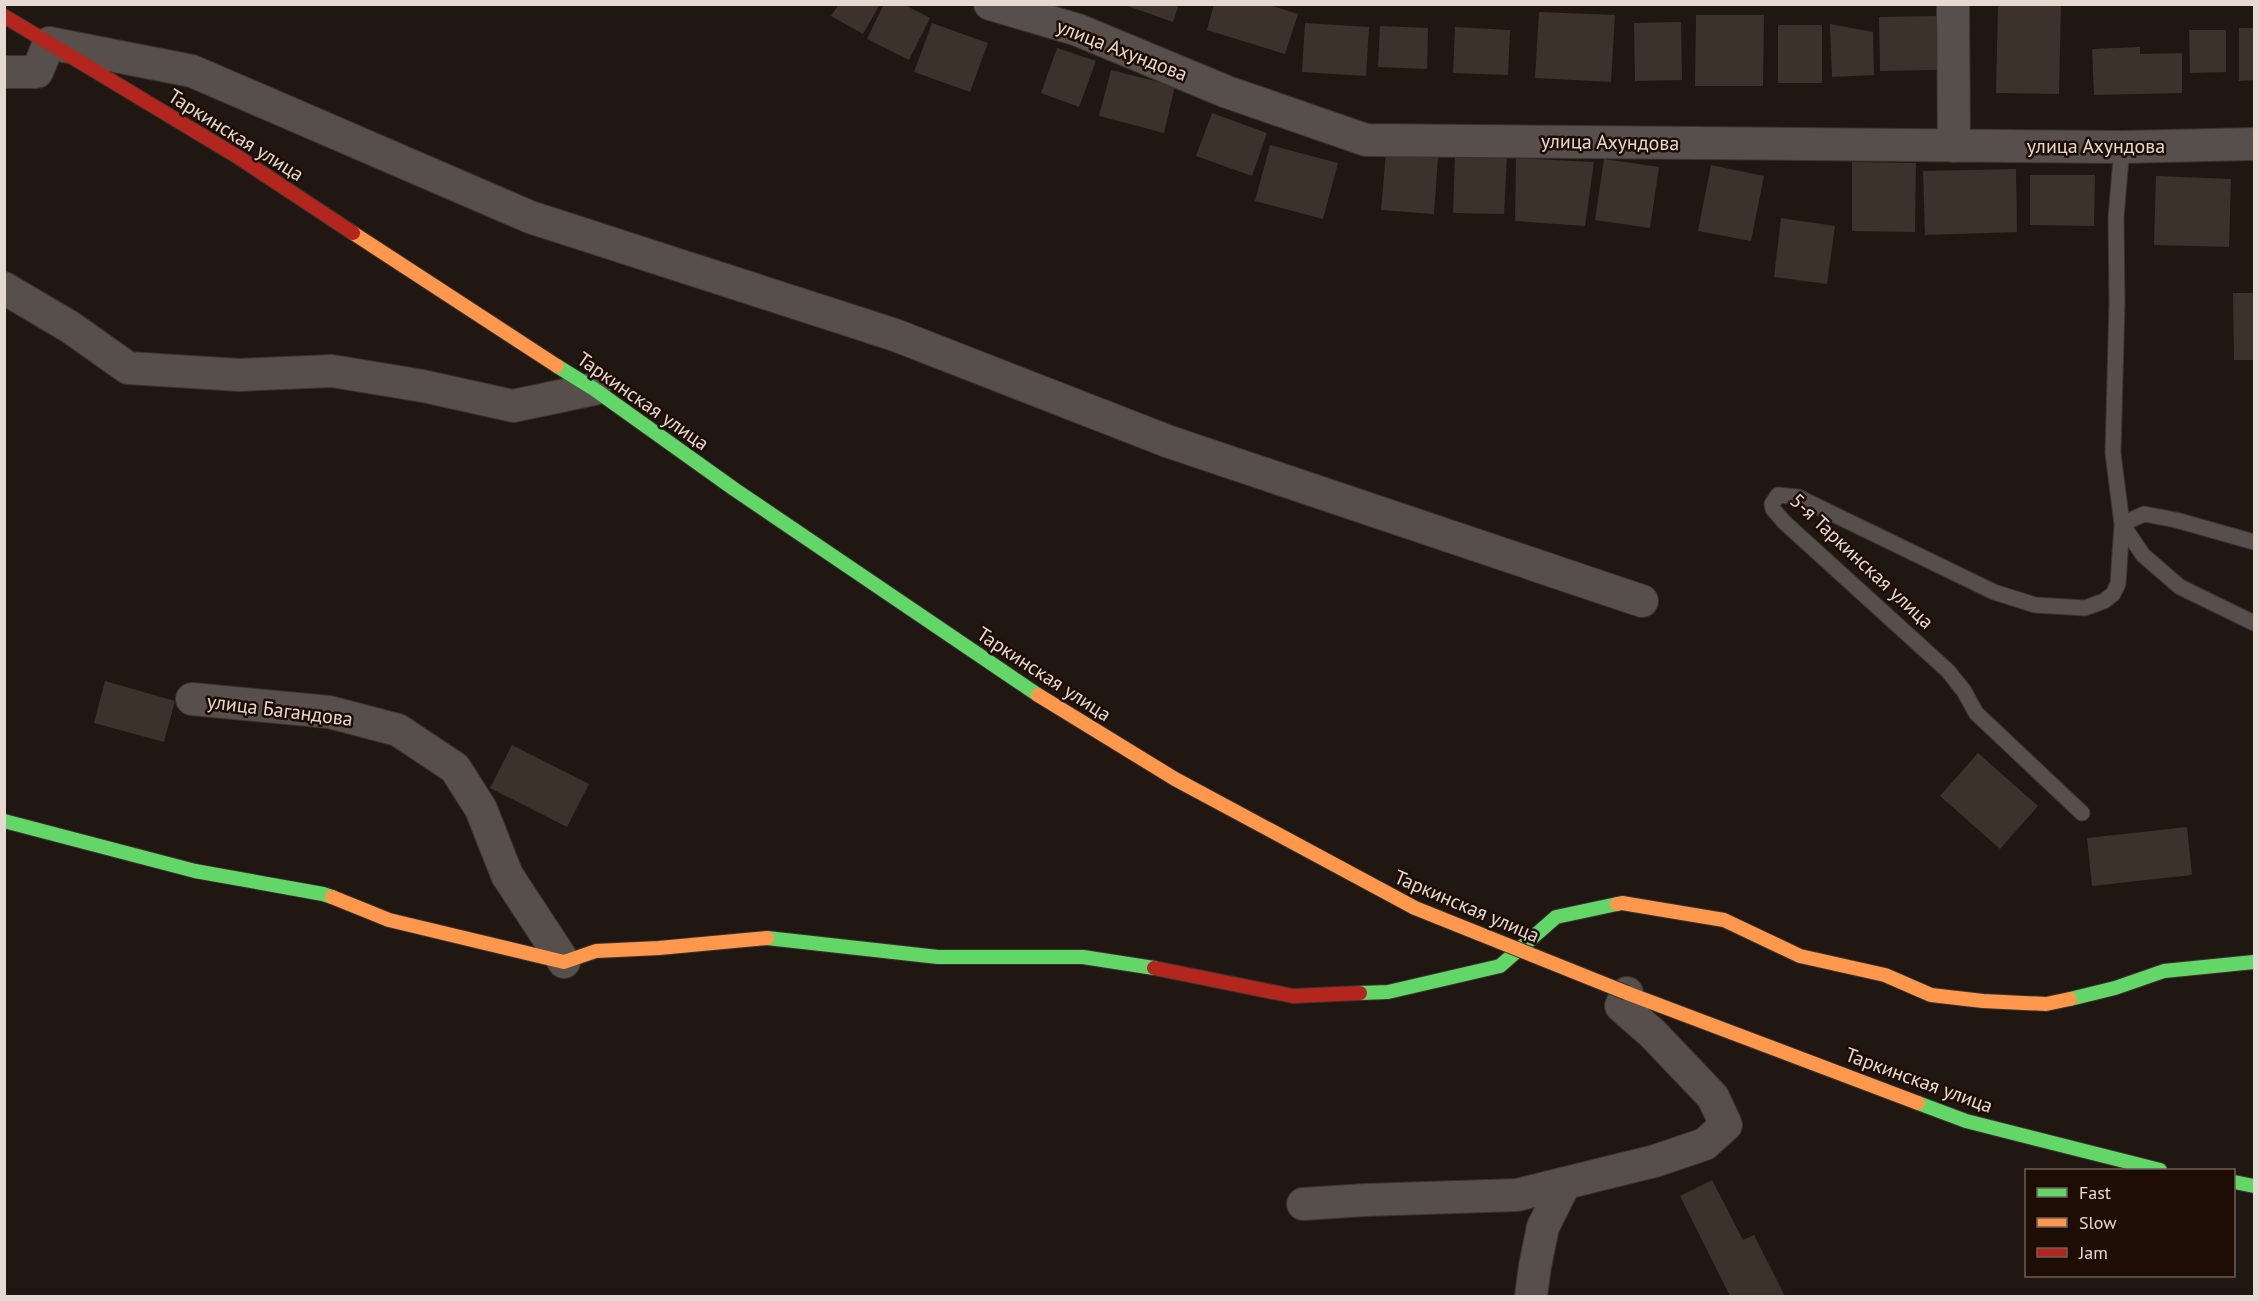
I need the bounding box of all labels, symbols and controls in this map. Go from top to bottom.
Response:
street label: улица Ахундова [1053,13,1191,87]
street label: Таркинская улица [163,83,309,187]
street label: улица Ахундова [1541,128,1679,156]
street label: улица Ахундова [2027,133,2165,159]
street label: Таркинская улица [572,346,714,456]
street label: 5-я Таркинская улица [1785,488,1939,634]
street label: Таркинская улица [972,621,1116,727]
street label: улица Багандова [206,688,354,732]
street label: Таркинская улица [1391,864,1543,948]
street label: Таркинская улица [1842,1041,1996,1119]
legend [2025,1169,2235,1277]
text: Fast [2079,1181,2111,1204]
text: Slow [2079,1211,2117,1234]
text: Jam [2078,1241,2108,1264]

